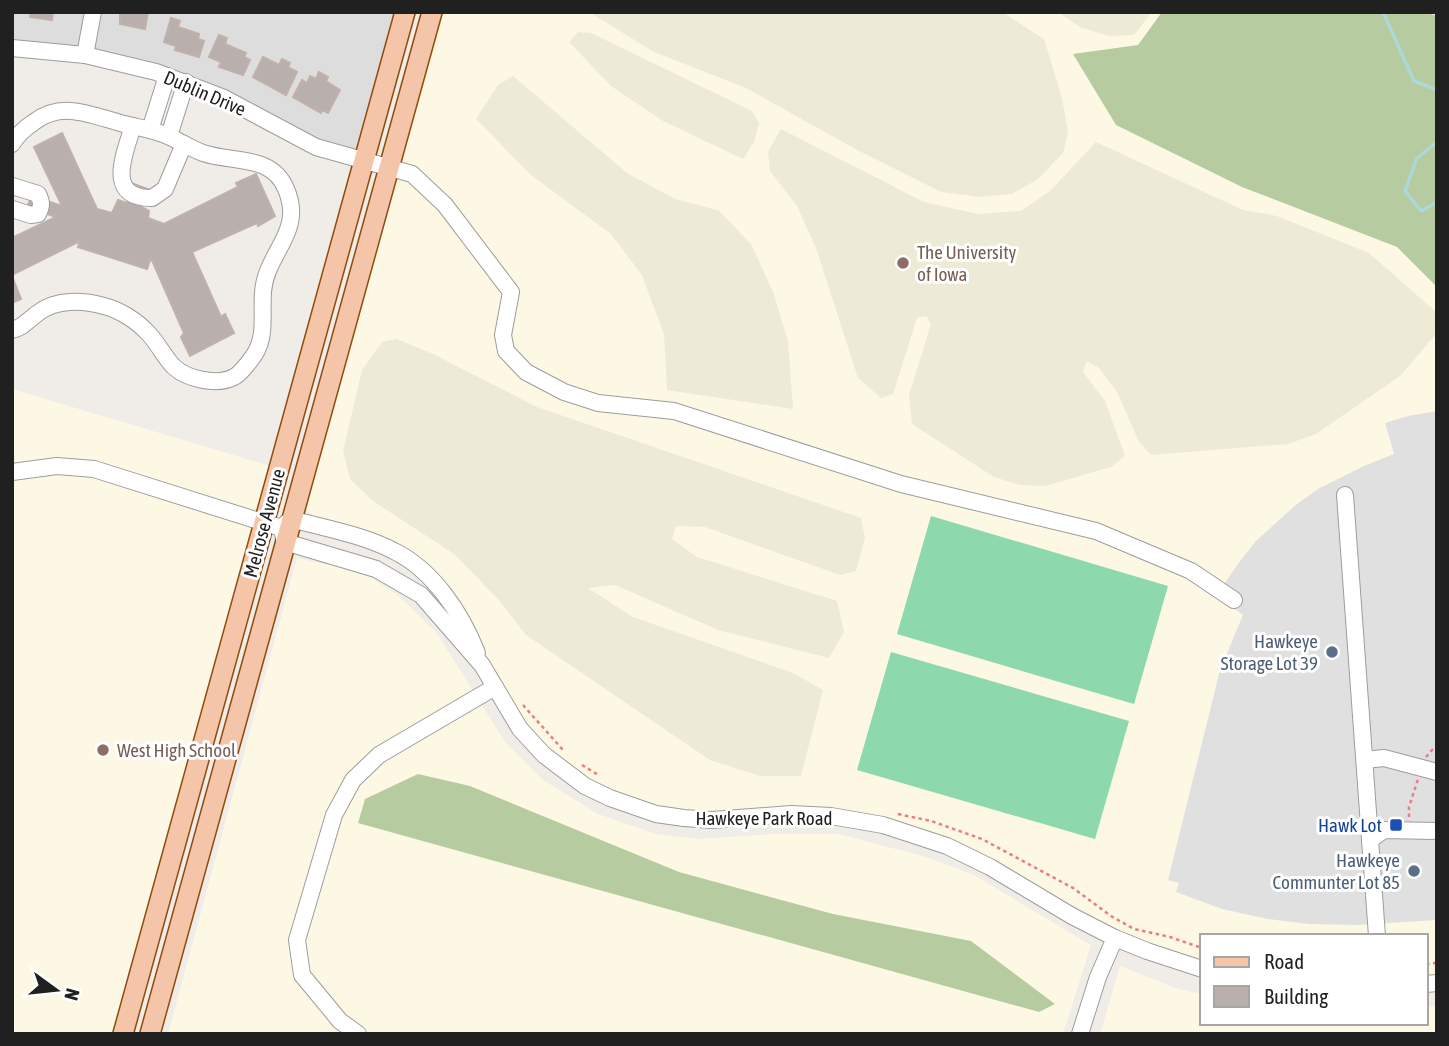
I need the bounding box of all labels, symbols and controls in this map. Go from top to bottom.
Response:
street label: Dublin Drive [161,66,249,120]
place label: The University of Iowa [917,241,1017,285]
marker: The University of Iowa [895,255,911,271]
street label: Melrose Avenue [239,466,289,580]
place label: Hawkeye Storage Lot 39 [1221,630,1318,674]
marker: Hawkeye Storage Lot 39 [1324,644,1340,660]
place label: West High School [117,739,236,761]
marker: West High School [95,742,111,758]
street label: Hawkeye Park Road [695,807,833,829]
place label: Hawk Lot [1318,814,1382,836]
marker: Hawk Lot [1388,817,1404,833]
place label: Hawkeye Communter Lot 85 [1272,849,1400,893]
marker: Hawkeye Communter Lot 85 [1406,863,1422,879]
legend [1200,934,1428,1025]
text: Road [1264,949,1304,973]
north arrow [21,955,91,1025]
text: Building [1264,984,1328,1008]
text: N [60,986,84,1003]

